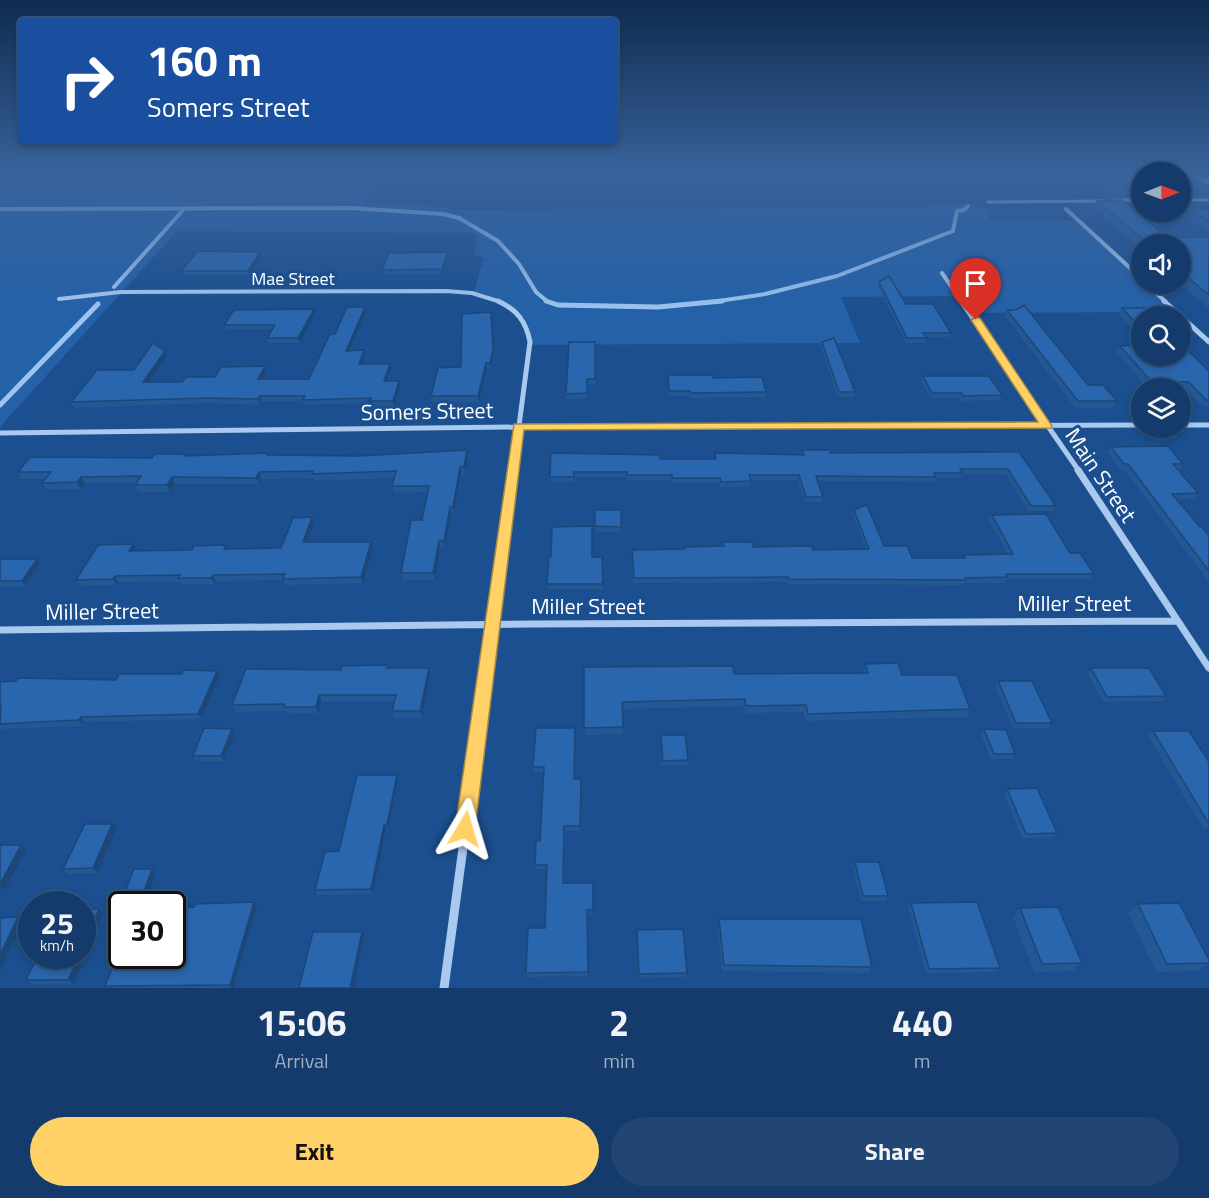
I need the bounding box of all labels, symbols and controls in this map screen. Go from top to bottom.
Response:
text: 160 m [147,28,262,92]
icon: right [48,42,126,120]
text: Somers Street [147,86,310,127]
north arrow [1131,162,1191,222]
map controls [1131,162,1191,438]
button: sound [1131,234,1191,294]
pin [950,258,1001,320]
street label: Mae Street [251,265,335,292]
icon: arrive [959,267,992,300]
button: search [1131,306,1191,366]
button: layers [1131,378,1191,438]
street label: Somers Street [360,393,494,429]
street label: Main Street [1057,421,1145,529]
street label: Miller Street [1017,586,1131,620]
street label: Miller Street [531,589,645,623]
street label: Miller Street [45,593,159,629]
position arrow [433,797,497,861]
speed limit sign: 30 [108,891,186,969]
text: 25 [40,900,74,946]
text: km/h [40,934,74,957]
text: 15:06 [257,995,347,1050]
text: 2 [609,995,629,1050]
text: 440 [892,995,952,1050]
text: Arrival [275,1045,329,1076]
text: min [603,1045,635,1076]
text: m [914,1045,930,1076]
button: Exit [30,1117,599,1186]
button: Share [611,1117,1179,1186]

